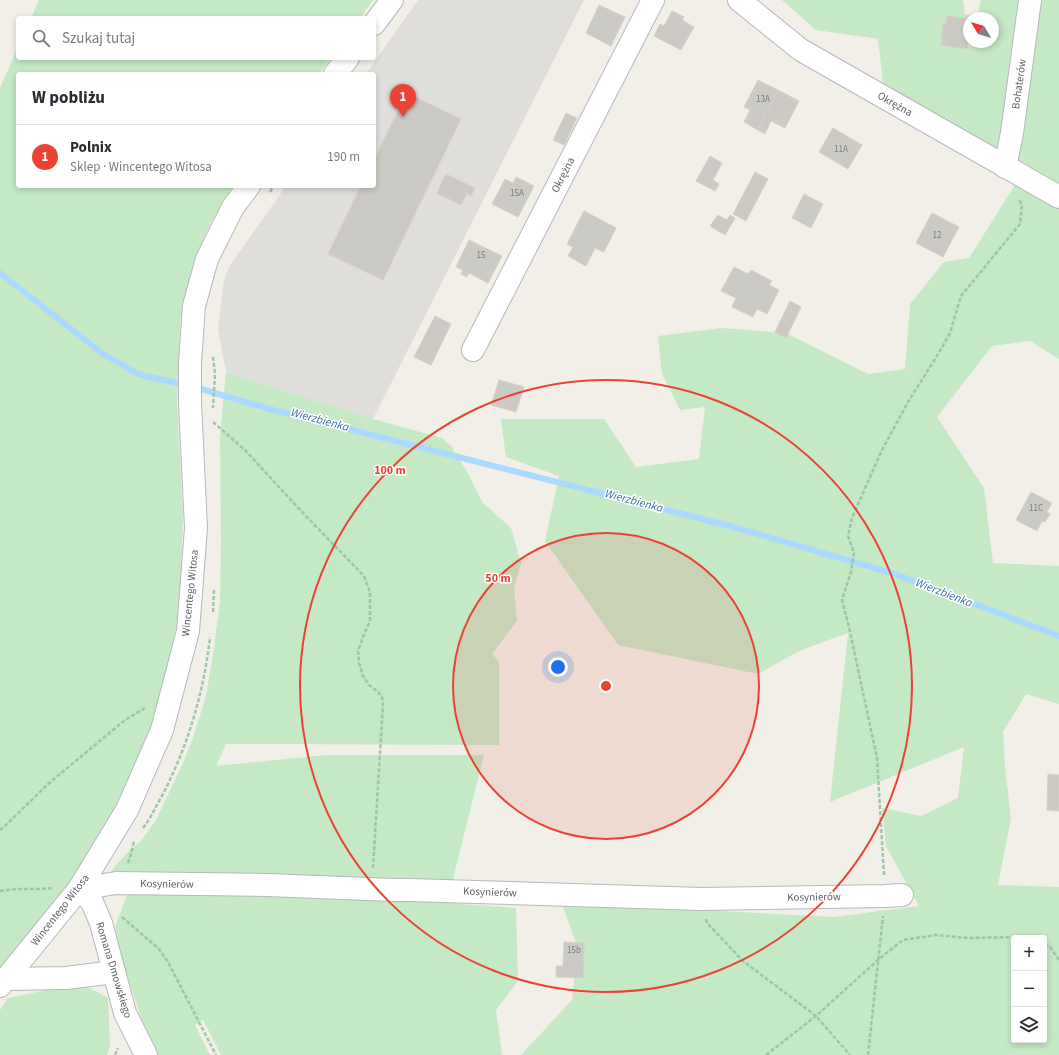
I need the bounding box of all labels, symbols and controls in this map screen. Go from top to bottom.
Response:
north arrow [963,12,999,48]
search box [16,16,376,60]
icon: search [30,27,52,49]
text: Szukaj tutaj [62,28,135,49]
street label: Bohaterów [1008,58,1030,110]
pin: 1 [390,84,416,117]
text: W pobliżu [32,86,105,110]
street label: Okrężna [875,88,915,120]
house number: 13A [756,93,770,106]
text: Polnix [70,137,112,158]
house number: 11A [834,143,848,156]
text: 1 [42,148,48,166]
text: 190 m [327,148,360,166]
street label: Okrężna [548,155,578,195]
text: Sklep · Wincentego Witosa [70,158,212,176]
house number: 15A [510,187,524,200]
house number: 12 [933,229,942,242]
house number: 15 [477,249,486,262]
water label: Wierzbienka [289,404,352,436]
text: 100 m [374,462,406,479]
water label: Wierzbienka [603,485,666,517]
house number: 11C [1029,502,1043,515]
street label: Wincentego Witosa [178,549,202,637]
text: 50 m [485,570,511,587]
water label: Wierzbienka [913,574,976,612]
your location [548,657,568,677]
centre of rings [599,679,613,693]
street label: Wincentego Witosa [27,871,93,949]
street label: Kosynierów [140,876,194,892]
street label: Kosynierów [463,884,517,900]
street label: Kosynierów [787,889,841,905]
street label: Romana Dmowskiego [92,920,136,1020]
map controls [1011,935,1047,1043]
button: + [1011,935,1047,971]
house number: 15b [567,944,581,957]
button: − [1011,971,1047,1007]
button: layers [1011,1007,1047,1043]

